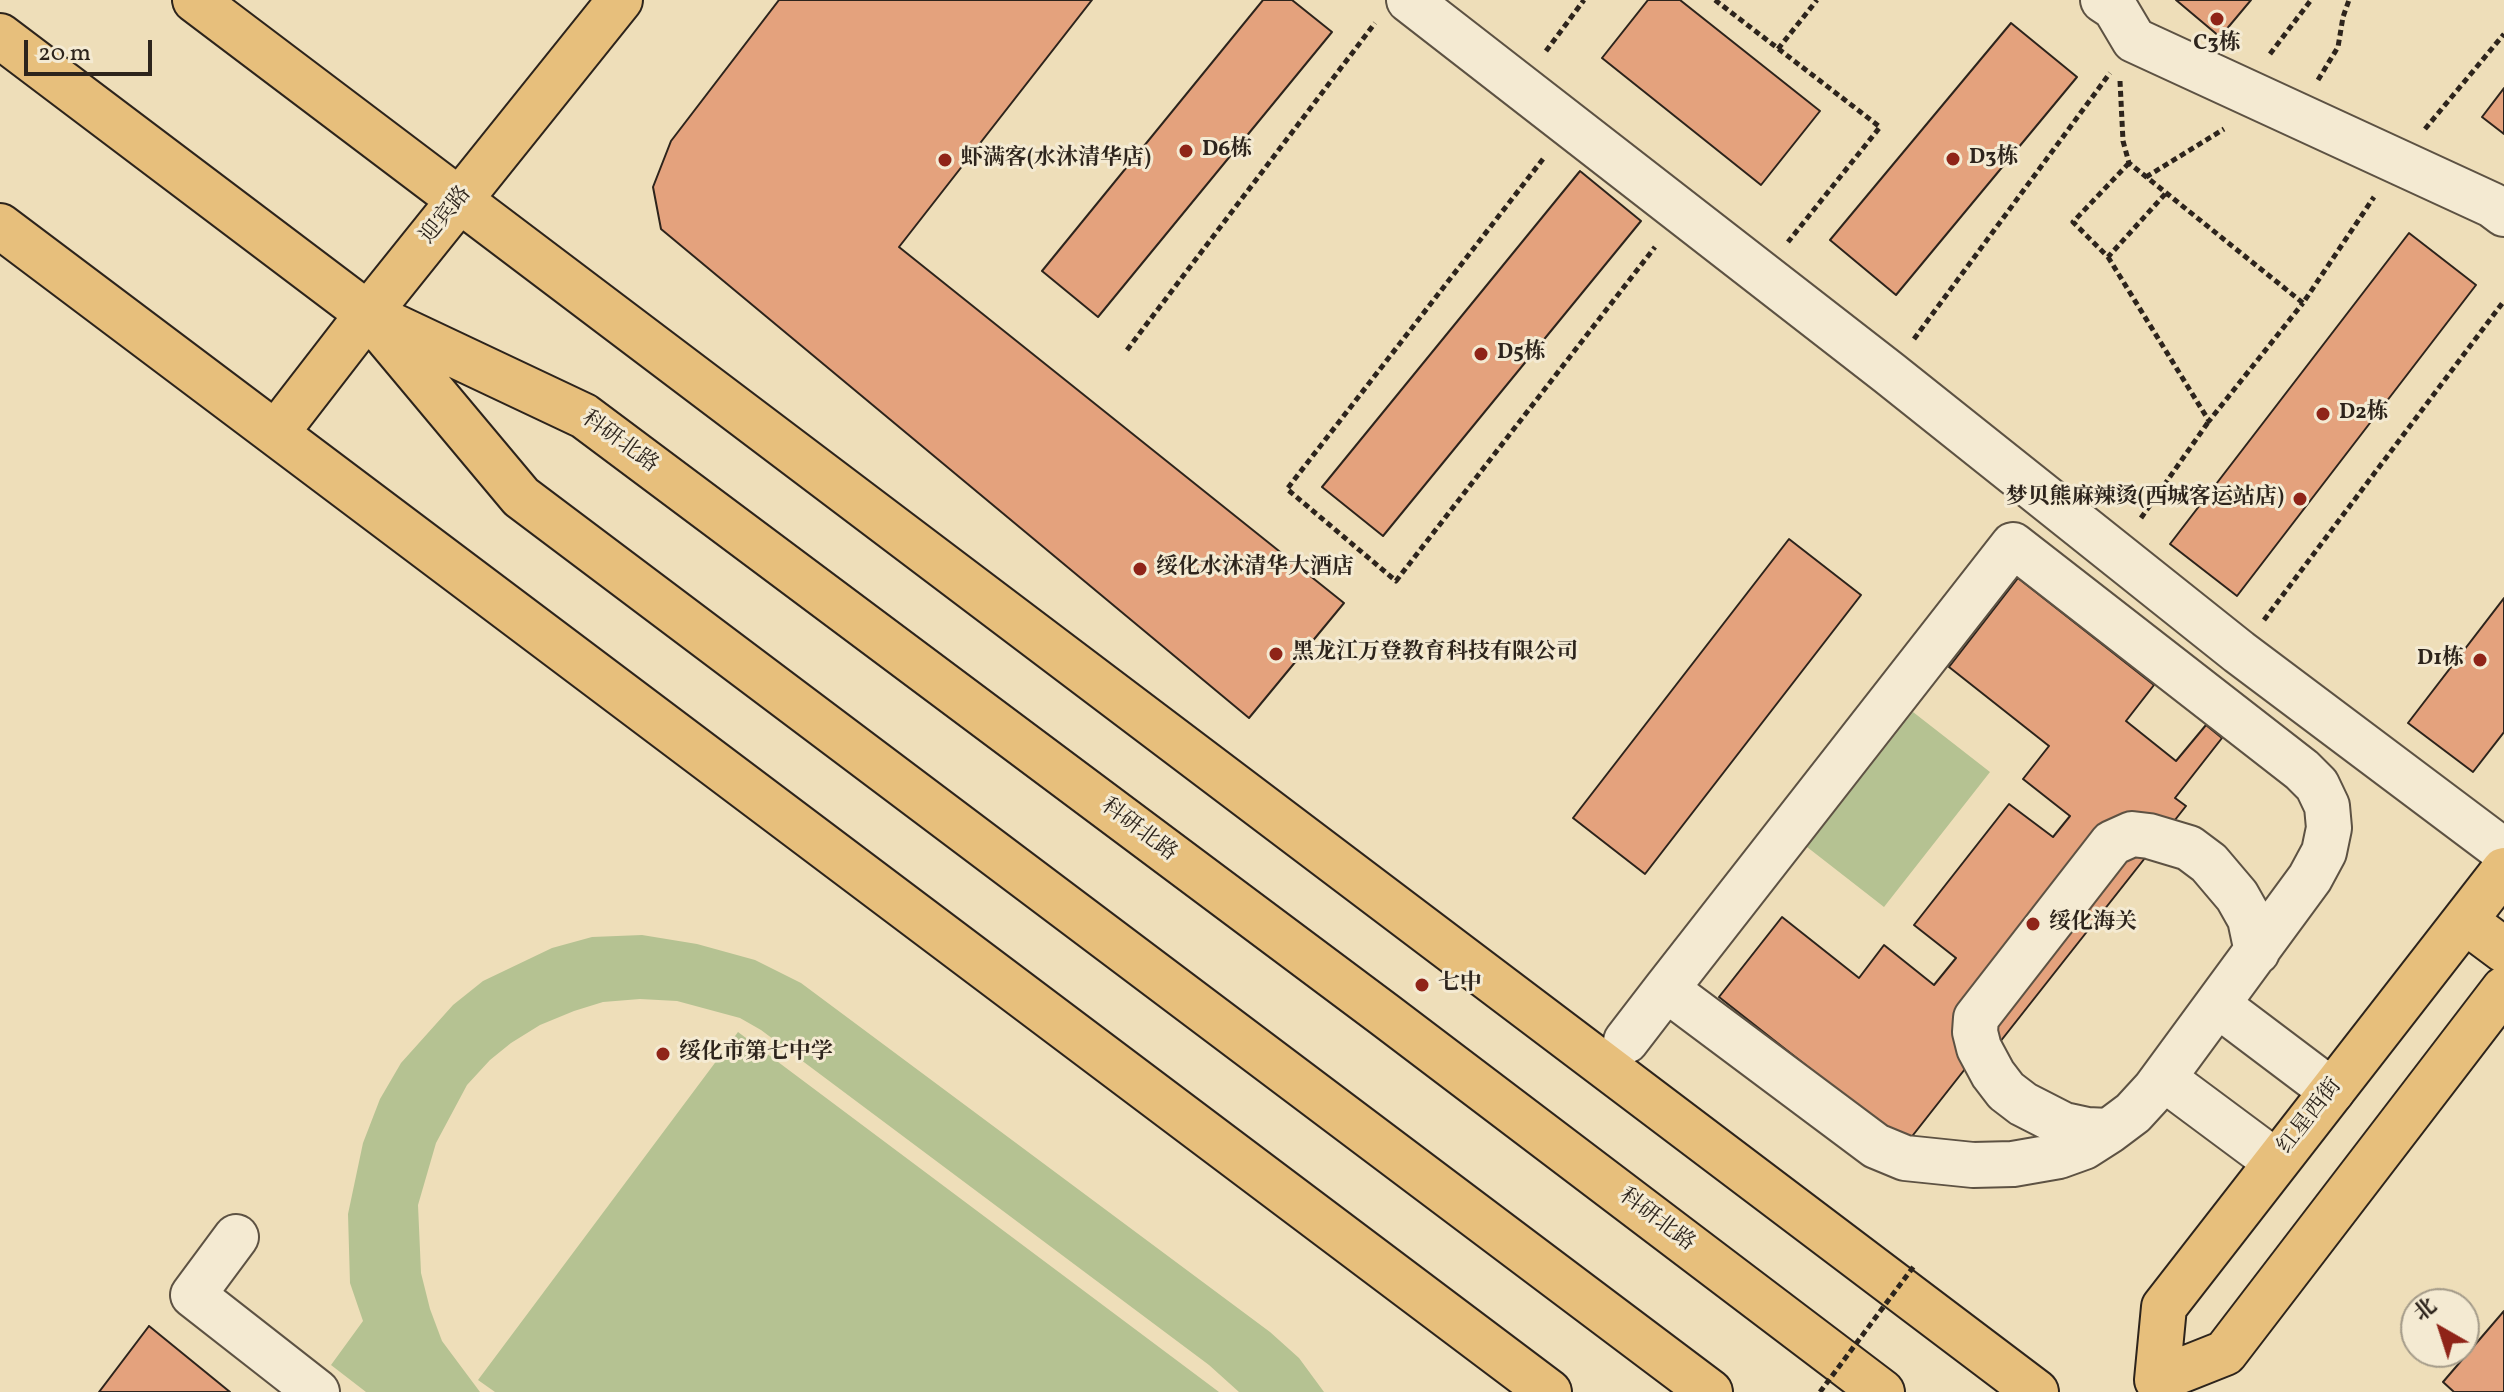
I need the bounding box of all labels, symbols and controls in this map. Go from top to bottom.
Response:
marker: C3栋 [2208,10,2226,28]
scale bar [28,24,156,74]
place label: C3栋 [2193,32,2241,58]
text: 20 m [38,37,91,71]
place label: D6栋 [1202,138,1252,164]
marker: D6栋 [1177,142,1195,160]
place label: D3栋 [1969,146,2018,172]
place label: 虾满客(水沐清华店) [961,147,1151,173]
marker: D3栋 [1944,150,1962,168]
marker: 虾满客(水沐清华店) [936,151,954,169]
street label: 迎宾路 [416,182,478,250]
place label: D5栋 [1497,341,1546,367]
marker: D5栋 [1472,345,1490,363]
place label: D2栋 [2339,401,2389,427]
marker: D2栋 [2314,405,2332,423]
street label: 科研北路 [576,406,662,480]
place label: 梦贝熊麻辣烫(西城客运站店) [2006,486,2284,512]
marker: 梦贝熊麻辣烫(西城客运站店) [2291,490,2309,508]
place label: 绥化水沐清华大酒店 [1156,556,1354,582]
marker: 绥化水沐清华大酒店 [1131,560,1149,578]
place label: 黑龙江万登教育科技有限公司 [1292,641,1578,667]
marker: 黑龙江万登教育科技有限公司 [1267,645,1285,663]
place label: D1栋 [2417,647,2464,673]
marker: D1栋 [2471,651,2489,669]
street label: 科研北路 [1095,794,1181,868]
place label: 绥化海关 [2049,911,2137,937]
marker: 绥化海关 [2024,915,2042,933]
place label: 七中 [1438,972,1482,998]
marker: 七中 [1413,976,1431,994]
place label: 绥化市第七中学 [679,1041,833,1067]
marker: 绥化市第七中学 [654,1045,672,1063]
street label: 红星西街 [2274,1074,2348,1160]
street label: 科研北路 [1613,1184,1699,1258]
north arrow [2400,1288,2480,1368]
text: 北 [2408,1292,2444,1329]

